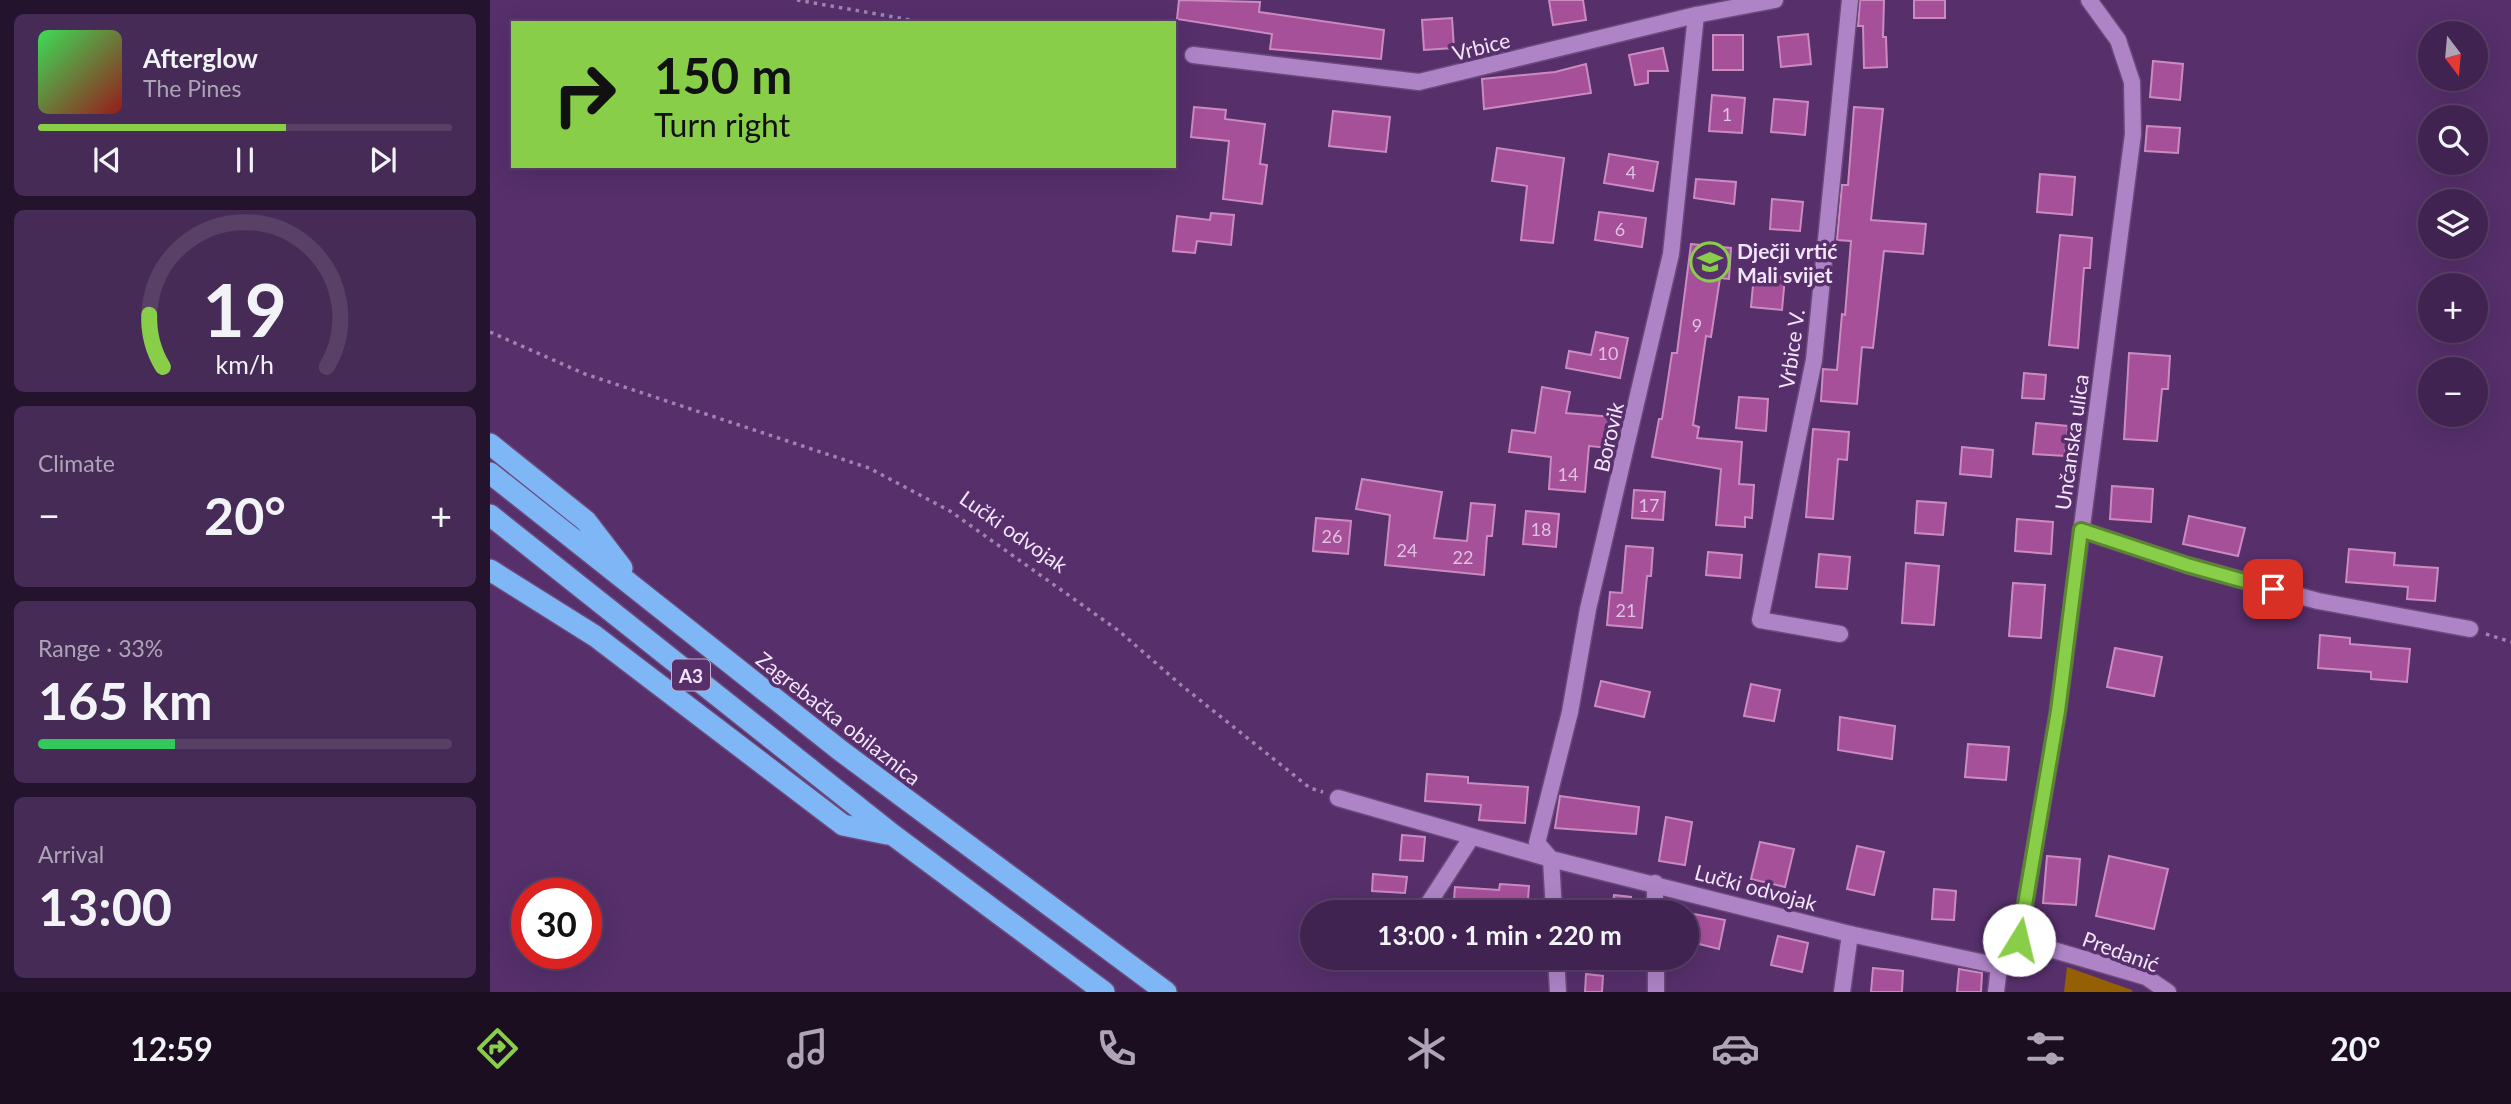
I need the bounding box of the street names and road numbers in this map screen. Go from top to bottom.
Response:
street label: Vrbice [1450,27,1512,65]
street label: Vrbice V. [1773,307,1809,391]
street label: Unčanska ulica [2049,373,2093,511]
street label: Borovik [1588,399,1628,474]
street label: Lučki odvojak [956,485,1073,577]
street label: Zagrebačka obilaznica [752,646,926,790]
road number: A3 [672,660,710,690]
street label: Lučki odvojak [1692,859,1820,915]
street label: Predanić [2079,926,2163,976]

